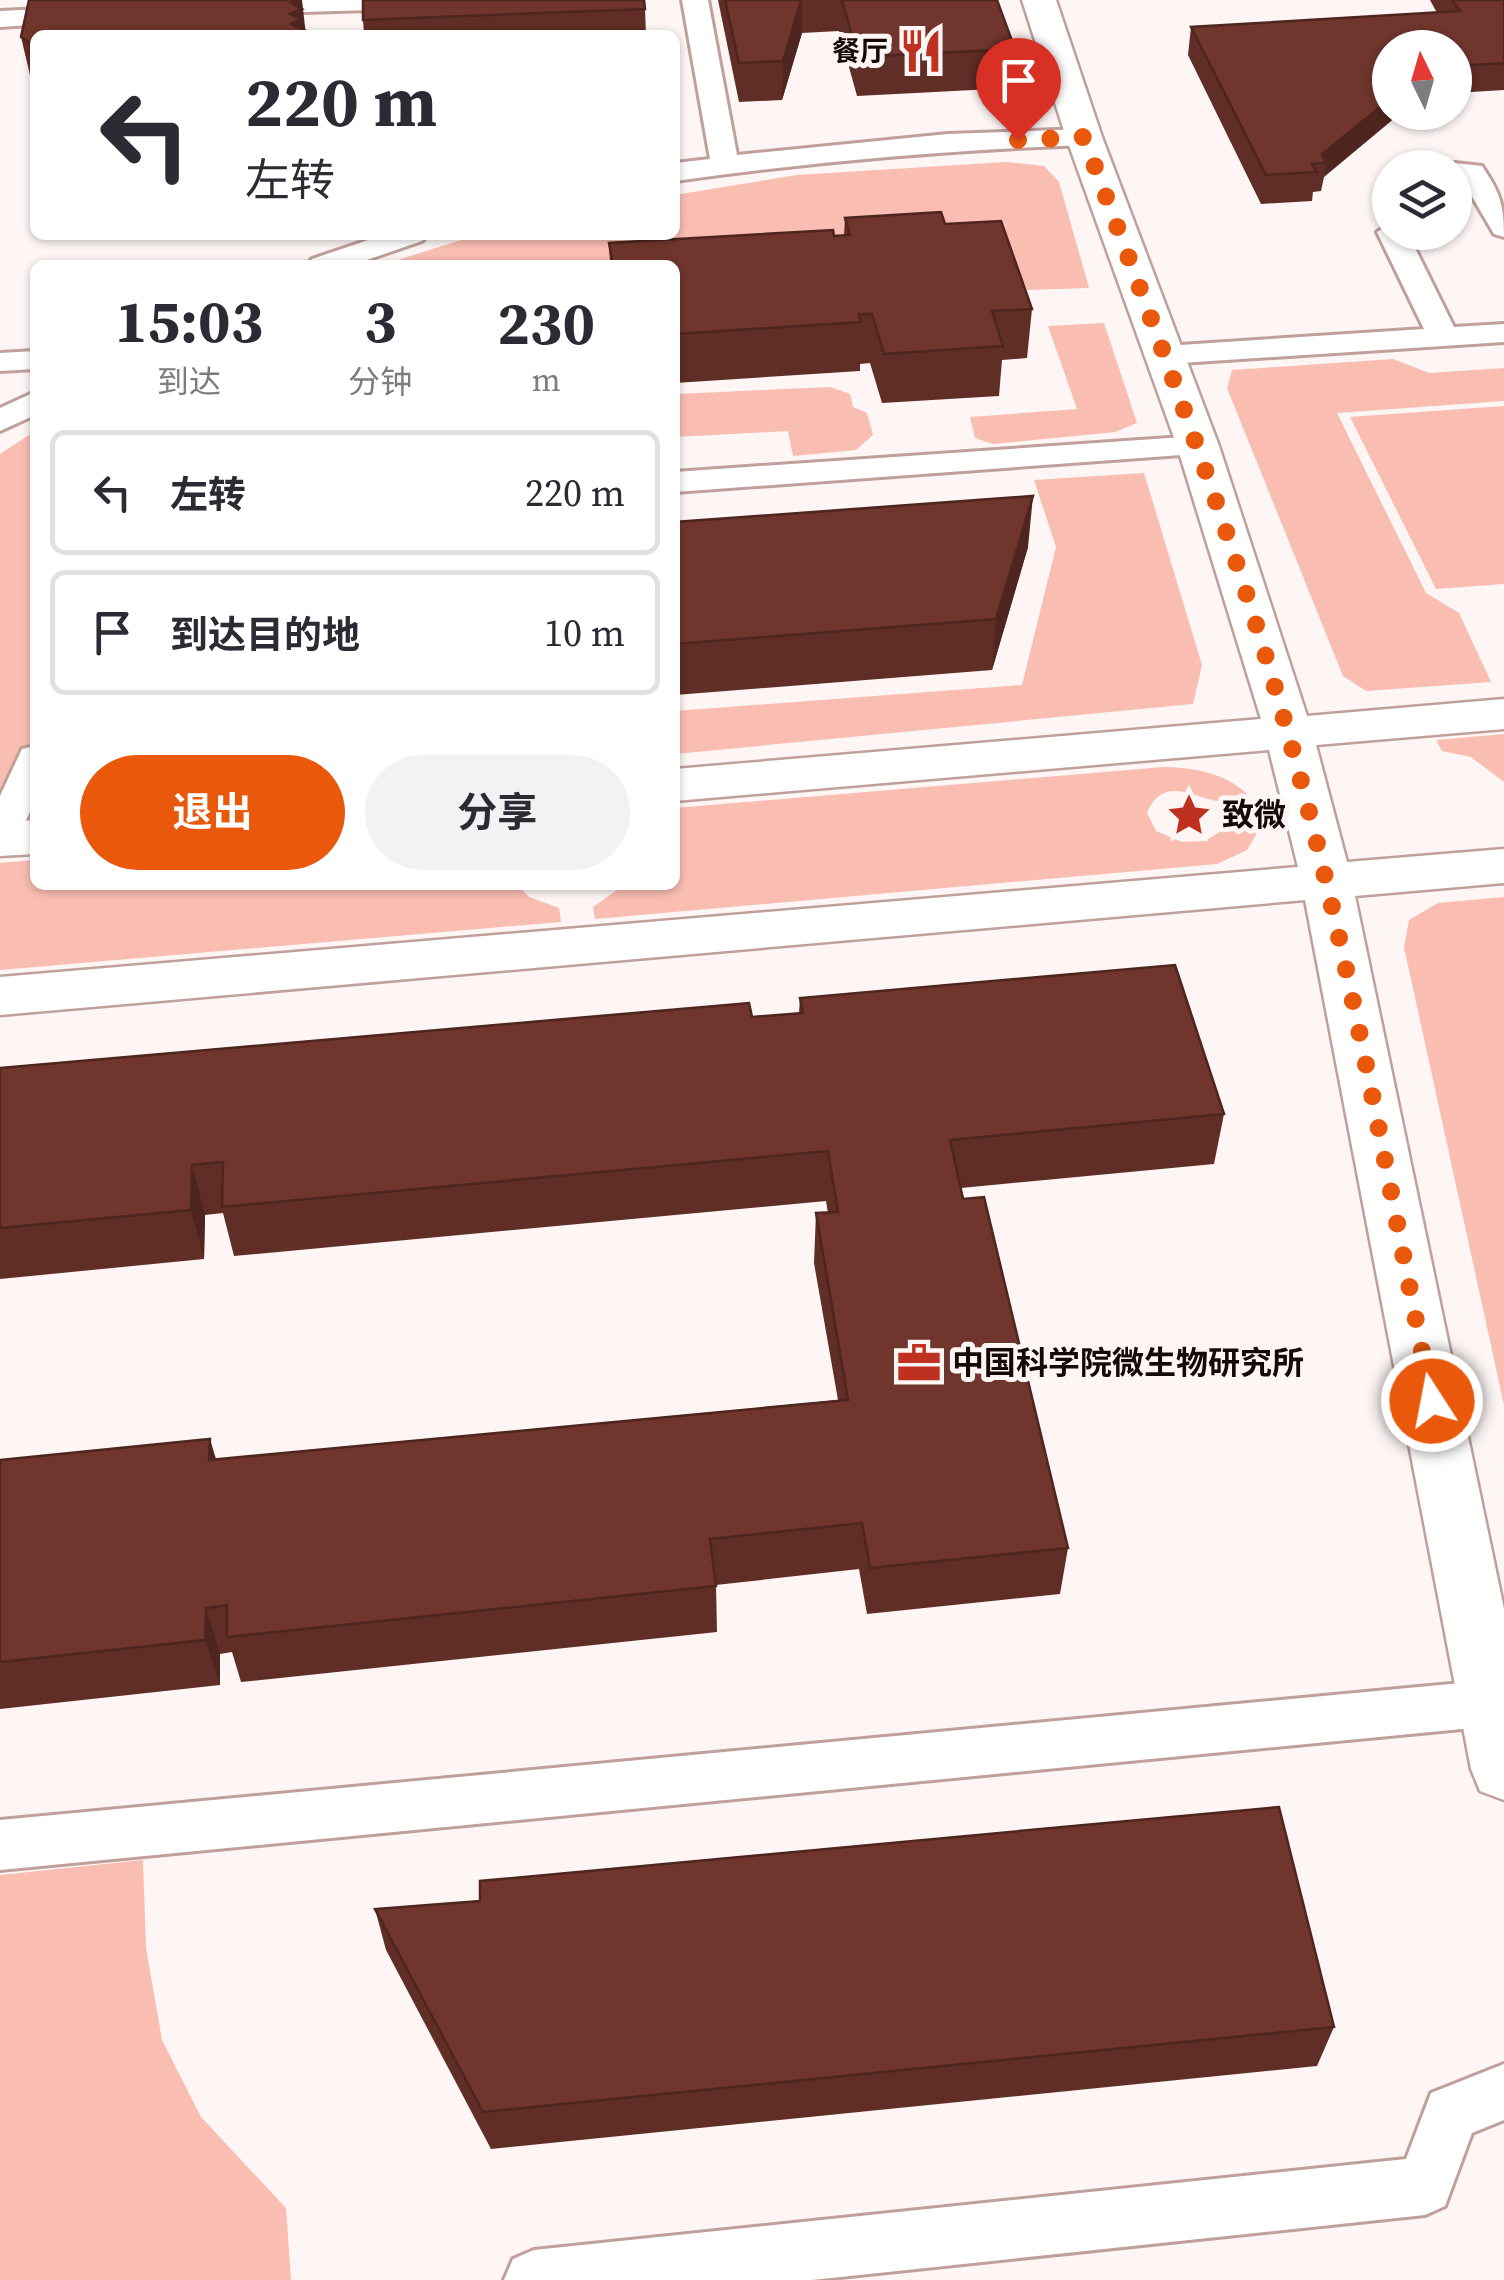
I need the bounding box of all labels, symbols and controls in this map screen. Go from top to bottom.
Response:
restaurant icon: 餐厅 [897,27,945,75]
north arrow [1372,30,1472,130]
map controls [1372,30,1472,250]
place label: 餐厅 [832,32,888,70]
pin [976,38,1061,141]
text: 220 m [245,53,437,149]
icon: arrive [991,53,1046,108]
icon: left [80,70,210,200]
text: 左转 [245,149,335,211]
button: layers [1372,150,1472,250]
text: 15:03 [115,280,263,362]
text: 3 [364,280,397,362]
text: 230 [497,282,595,364]
text: m [532,358,561,402]
text: 到达 [157,360,221,404]
text: 分钟 [348,360,412,404]
icon: left [85,465,140,520]
text: 220 m [525,467,625,519]
text: 左转 [170,469,246,521]
icon: arrive [85,605,140,660]
text: 10 m [544,607,625,659]
text: 到达目的地 [170,609,360,661]
button: 退出 [80,755,345,870]
button: 分享 [365,755,630,870]
place icon: 致微 [1165,791,1213,839]
place label: 致微 [1222,793,1286,837]
office icon: 中国科学院微生物研究所 [895,1339,943,1387]
place label: 中国科学院微生物研究所 [952,1341,1304,1385]
position arrow [1380,1349,1484,1453]

